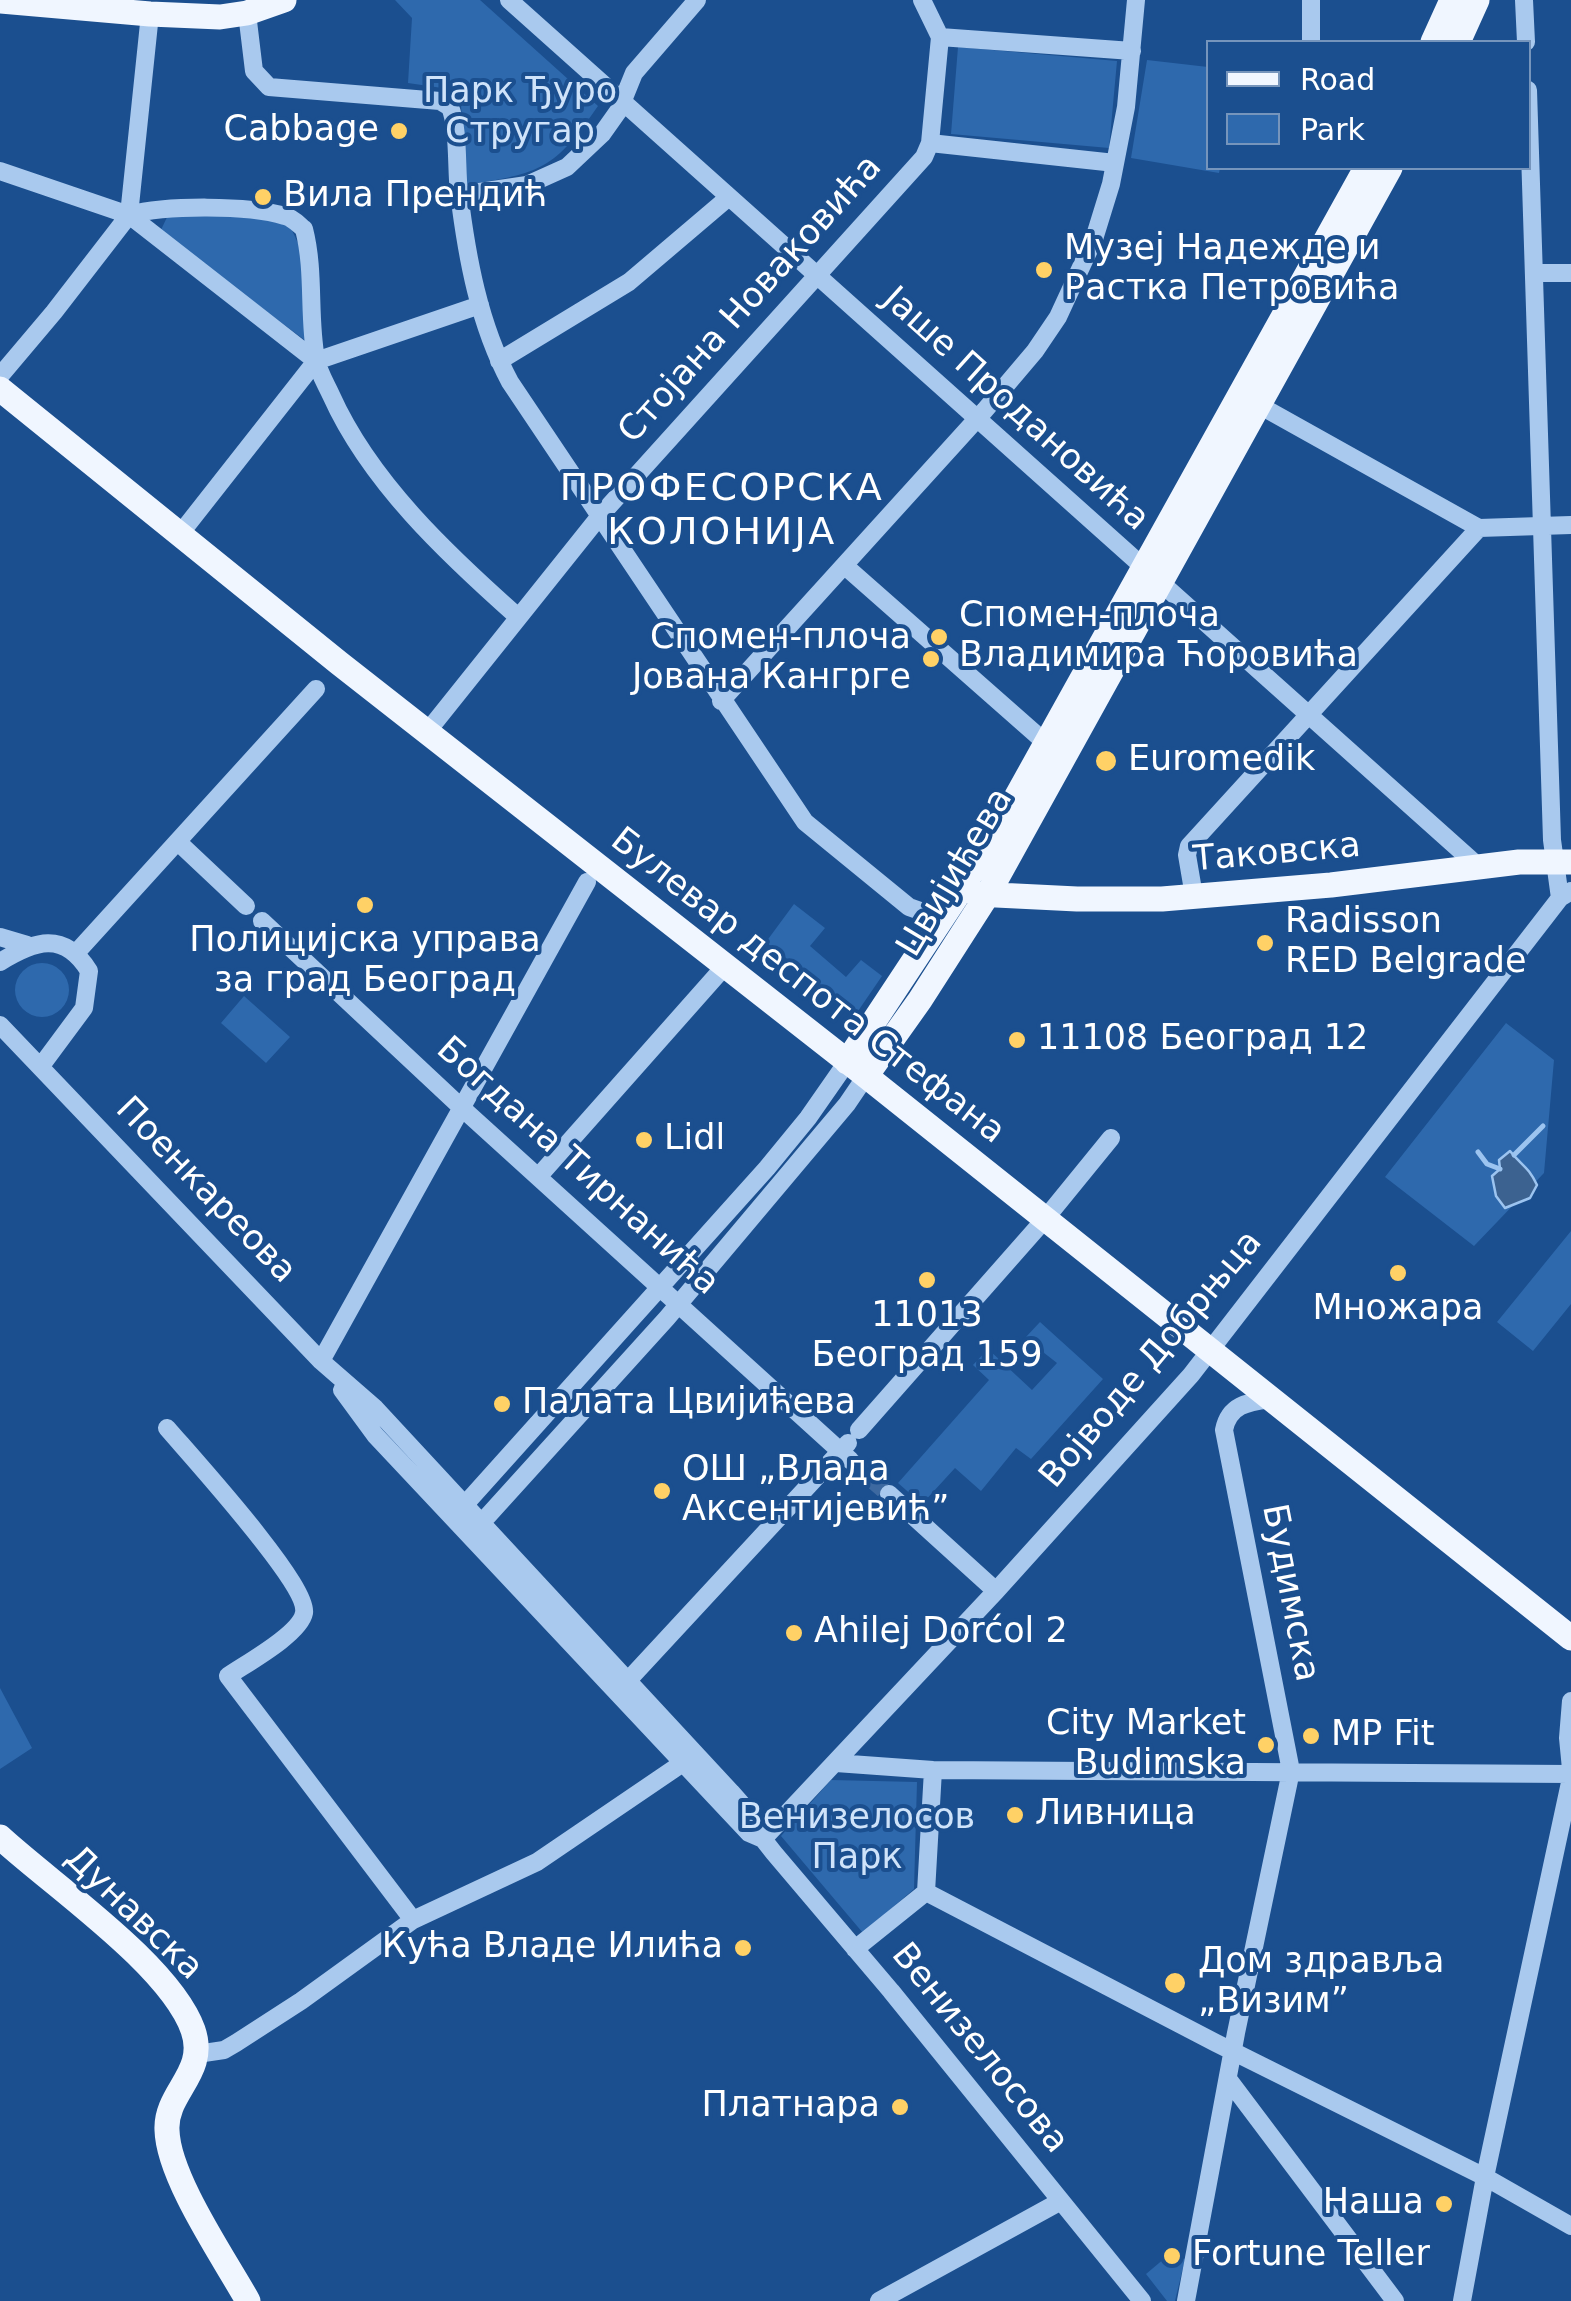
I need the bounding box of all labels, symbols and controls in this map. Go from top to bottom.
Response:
legend [1206,40,1531,170]
text: Road [1300,62,1375,97]
park label: Парк Ђуро Стругар [423,72,617,154]
place label: Cabbage [223,110,379,152]
text: Park [1300,112,1365,147]
marker: Cabbage [388,120,410,142]
street label: Стојана Новаковића [611,147,891,453]
place label: Вила Прендић [283,176,547,218]
marker: Вила Прендић [252,186,274,208]
place label: Музеј Надежде и Растка Петровића [1064,229,1399,311]
marker: Музеј Надежде и Растка Петровића [1033,259,1055,281]
street label: Јаше Продановића [873,279,1157,541]
district label: ПРОФЕСОРСКА КОЛОНИЈА [560,467,884,556]
place label: Спомен-плоча Владимира Ћоровића [959,596,1358,678]
place label: Спомен-плоча Јована Кангрге [632,618,911,700]
marker: Спомен-плоча Владимира Ћоровића [928,626,950,648]
marker: Спомен-плоча Јована Кангрге [920,648,942,670]
place label: Euromedik [1128,740,1315,782]
marker: Euromedik [1093,748,1119,774]
street label: Цвијићева [889,781,1023,965]
street label: Булевар деспота Стефана [602,820,1012,1154]
street label: Таковска [1192,826,1362,882]
marker: Полицијска управа за град Београд [354,894,376,916]
place label: Radisson RED Belgrade [1285,902,1527,984]
place label: Полицијска управа за град Београд [189,921,541,1003]
marker: Radisson RED Belgrade [1254,932,1276,954]
place label: 11108 Београд 12 [1037,1019,1368,1061]
street label: Богдана Тирнанића [427,1029,727,1305]
marker: 11108 Београд 12 [1006,1029,1028,1051]
street label: Поенкареова [106,1089,304,1293]
place label: Lidl [664,1119,725,1161]
marker: Lidl [633,1129,655,1151]
street label: Војводе Добрњца [1032,1223,1272,1497]
marker: Множара [1387,1262,1409,1284]
marker: 11013 Београд 159 [916,1269,938,1291]
place label: Множара [1312,1289,1484,1331]
place label: 11013 Београд 159 [811,1296,1043,1378]
place label: Палата Цвијићева [522,1383,856,1425]
marker: Палата Цвијићева [491,1393,513,1415]
place label: ОШ „Влада Аксентијевић” [682,1450,949,1532]
marker: ОШ „Влада Аксентијевић” [651,1480,673,1502]
street label: Будимска [1251,1501,1327,1685]
place label: Ahilej Dorćol 2 [814,1612,1068,1654]
marker: Ahilej Dorćol 2 [783,1622,805,1644]
place label: City Market Budimska [1046,1704,1246,1786]
place label: MP Fit [1331,1715,1434,1757]
marker: MP Fit [1300,1725,1322,1747]
marker: City Market Budimska [1255,1734,1277,1756]
place label: Ливница [1035,1794,1196,1836]
park label: Венизелосов Парк [739,1798,975,1880]
marker: Ливница [1004,1804,1026,1826]
street label: Дунавска [56,1838,210,1990]
place label: Кућа Владе Илића [382,1927,723,1969]
street label: Венизелосова [882,1936,1076,2162]
marker: Кућа Владе Илића [732,1937,754,1959]
place label: Дом здравља „Визим” [1198,1942,1444,2024]
marker: Дом здравља „Визим” [1162,1970,1188,1996]
place label: Платнара [701,2086,880,2128]
marker: Платнара [889,2096,911,2118]
place label: Наша [1323,2183,1424,2225]
marker: Наша [1433,2193,1455,2215]
place label: Fortune Teller [1192,2235,1430,2277]
marker: Fortune Teller [1161,2245,1183,2267]

